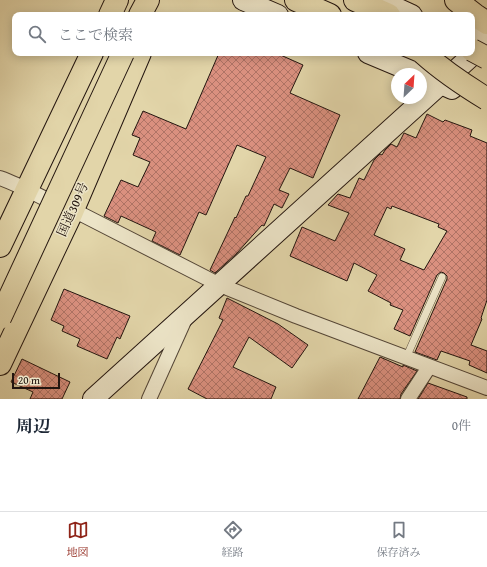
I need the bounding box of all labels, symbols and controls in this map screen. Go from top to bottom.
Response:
search box [12,12,475,56]
icon: search [26,23,48,45]
text: ここで検索 [58,24,133,45]
north arrow [391,68,427,104]
street label: 国道309号 [52,179,93,239]
scale bar [12,371,60,390]
text: 20 m [18,372,40,388]
text: 周辺 [16,413,50,438]
text: 0件 [452,416,471,435]
tab: 地図 [67,519,89,560]
tab: 経路 [222,519,244,560]
tab: 保存済み [377,519,421,560]

